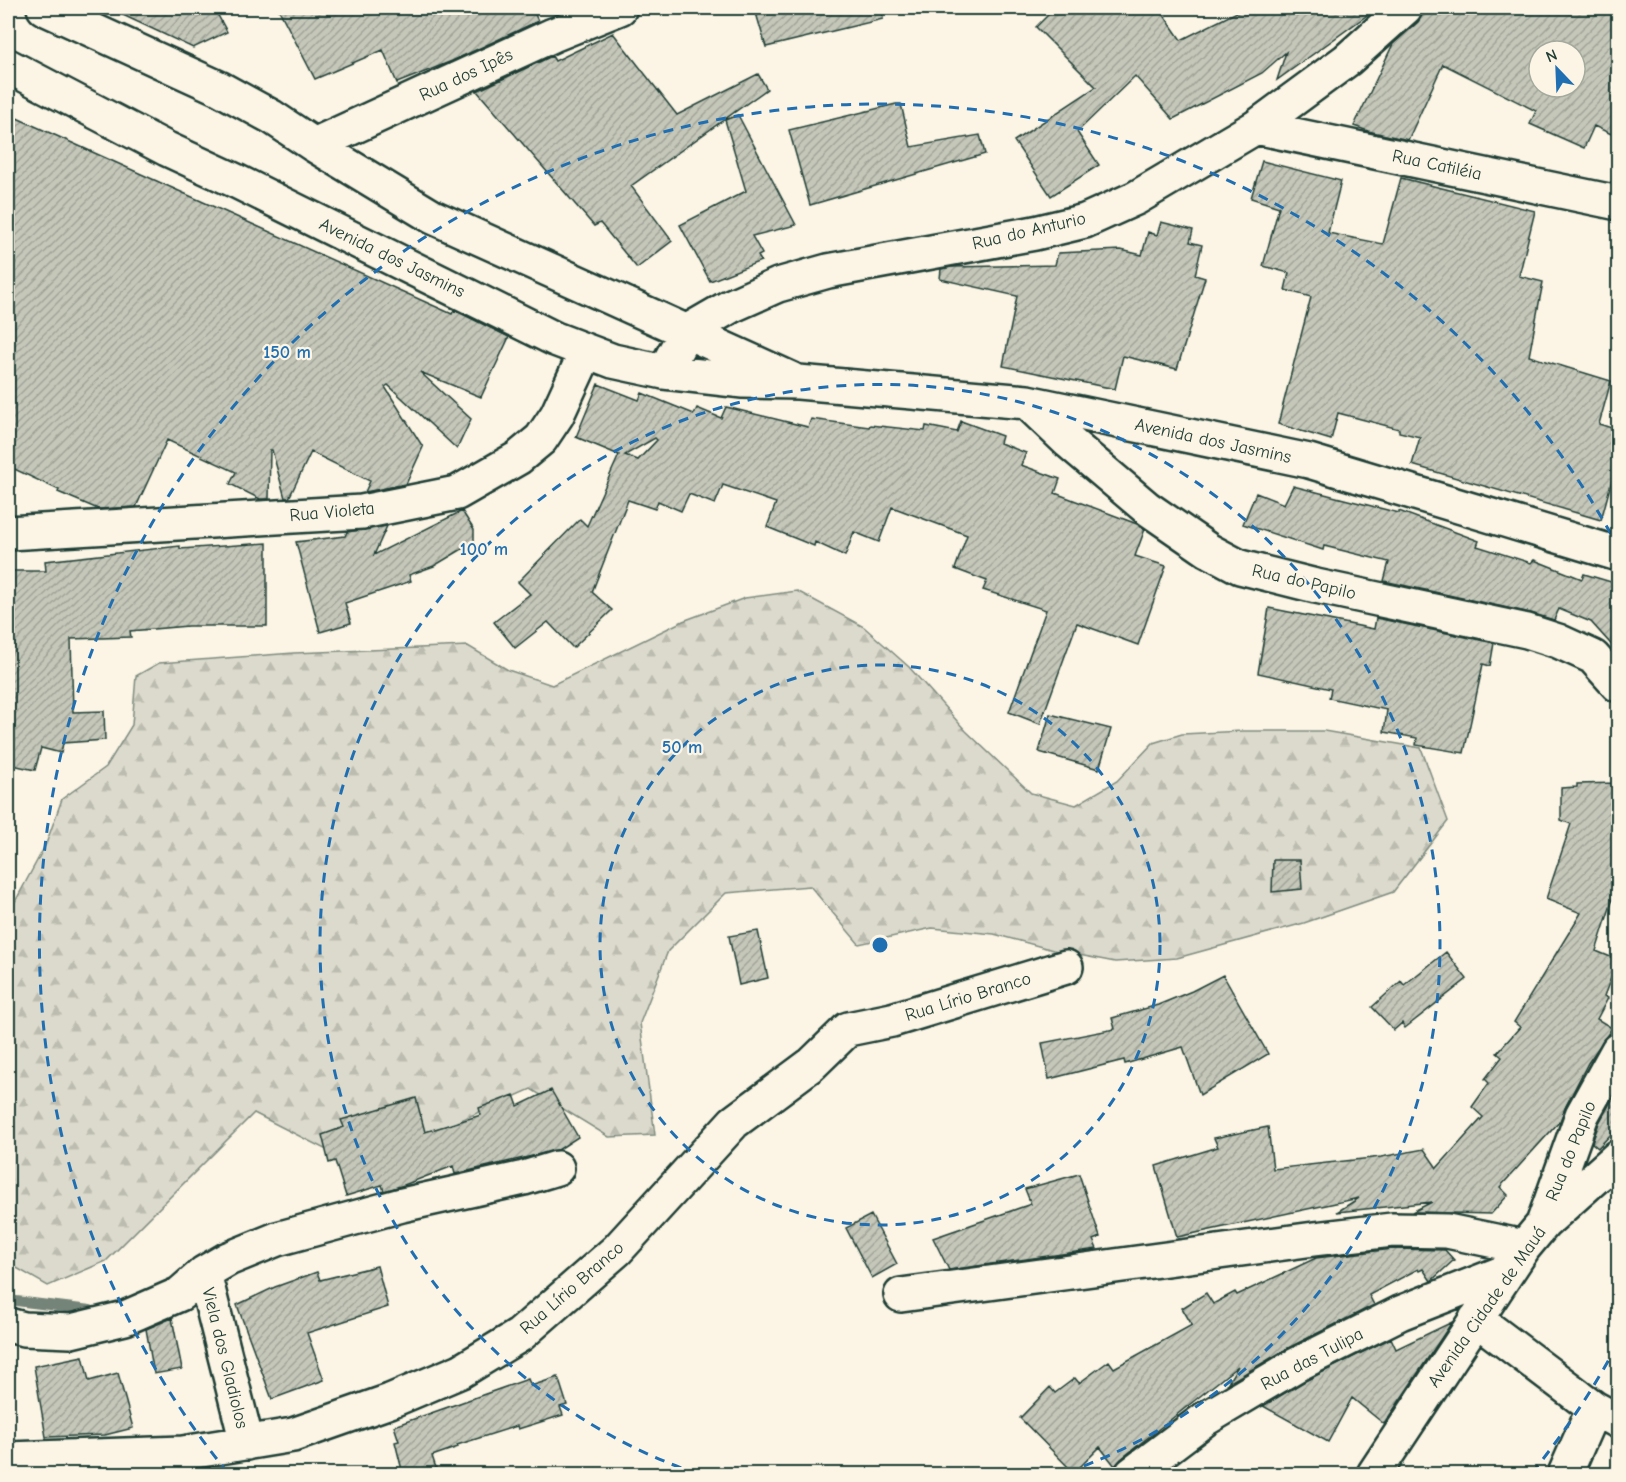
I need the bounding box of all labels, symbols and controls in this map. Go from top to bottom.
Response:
north arrow [1527,39,1587,99]
street label: Rua dos Ipês [416,44,516,106]
text: N [1543,46,1560,66]
street label: Rua Catiléia [1390,145,1484,185]
street label: Rua do Anturio [970,208,1088,254]
street label: Avenida dos Jasmins [316,214,468,302]
text: 150 m [263,342,311,363]
street label: Avenida dos Jasmins [1133,414,1293,468]
street label: Rua Violeta [289,498,375,526]
text: 100 m [460,539,508,560]
street label: Rua do Papilo [1250,560,1358,604]
text: 50 m [662,737,702,758]
centre of rings [870,935,890,955]
street label: Rua Lírio Branco [903,968,1033,1026]
street label: Rua do Papilo [1541,1098,1601,1204]
street label: Avenida Cidade de Mauá [1423,1223,1551,1391]
street label: Rua Lírio Branco [516,1237,628,1339]
street label: Viela dos Gladiolos [197,1285,253,1431]
street label: Rua das Tulipa [1257,1323,1367,1395]

